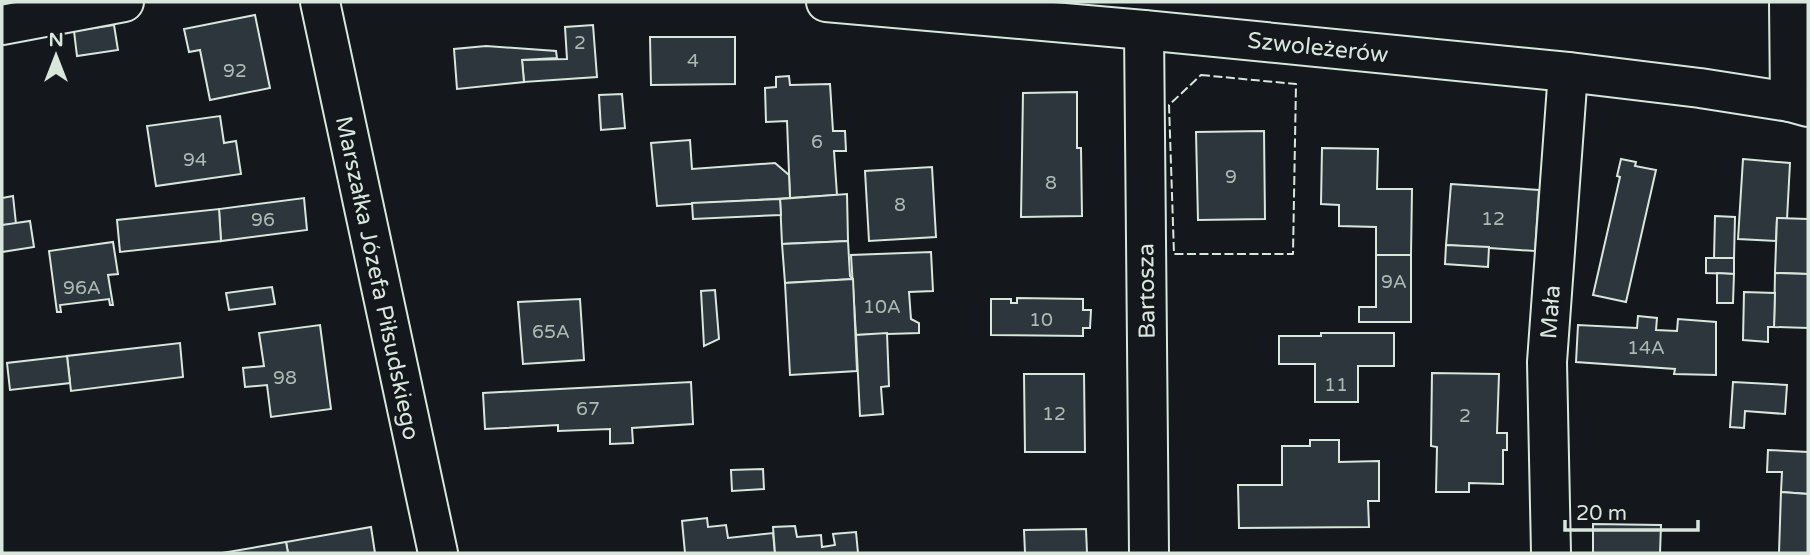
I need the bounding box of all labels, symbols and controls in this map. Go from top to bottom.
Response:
north arrow [21,21,91,91]
street label: Szwoleżerów [1246,27,1390,69]
text: N [48,29,64,51]
house number: 2 [574,32,586,54]
house number: 4 [687,50,699,72]
house number: 92 [223,60,247,82]
street label: Marszałka Józefa Piłsudskiego [329,114,425,443]
house number: 6 [811,131,823,153]
house number: 94 [183,149,207,171]
house number: 9 [1225,166,1237,188]
house number: 8 [1045,172,1057,194]
house number: 8 [894,194,906,216]
house number: 12 [1481,208,1505,230]
house number: 96 [251,209,275,231]
street label: Bartosza [1132,243,1162,339]
house number: 9A [1381,271,1407,293]
house number: 96A [63,277,101,299]
street label: Mała [1535,284,1567,340]
house number: 10A [863,296,901,318]
house number: 10 [1029,309,1053,331]
house number: 65A [532,321,570,343]
house number: 14A [1627,337,1665,359]
house number: 98 [273,367,297,389]
house number: 11 [1324,374,1348,396]
house number: 67 [576,398,600,420]
house number: 12 [1042,403,1066,425]
house number: 2 [1459,405,1471,427]
scale bar [1565,489,1698,532]
text: 20 m [1576,501,1627,526]

